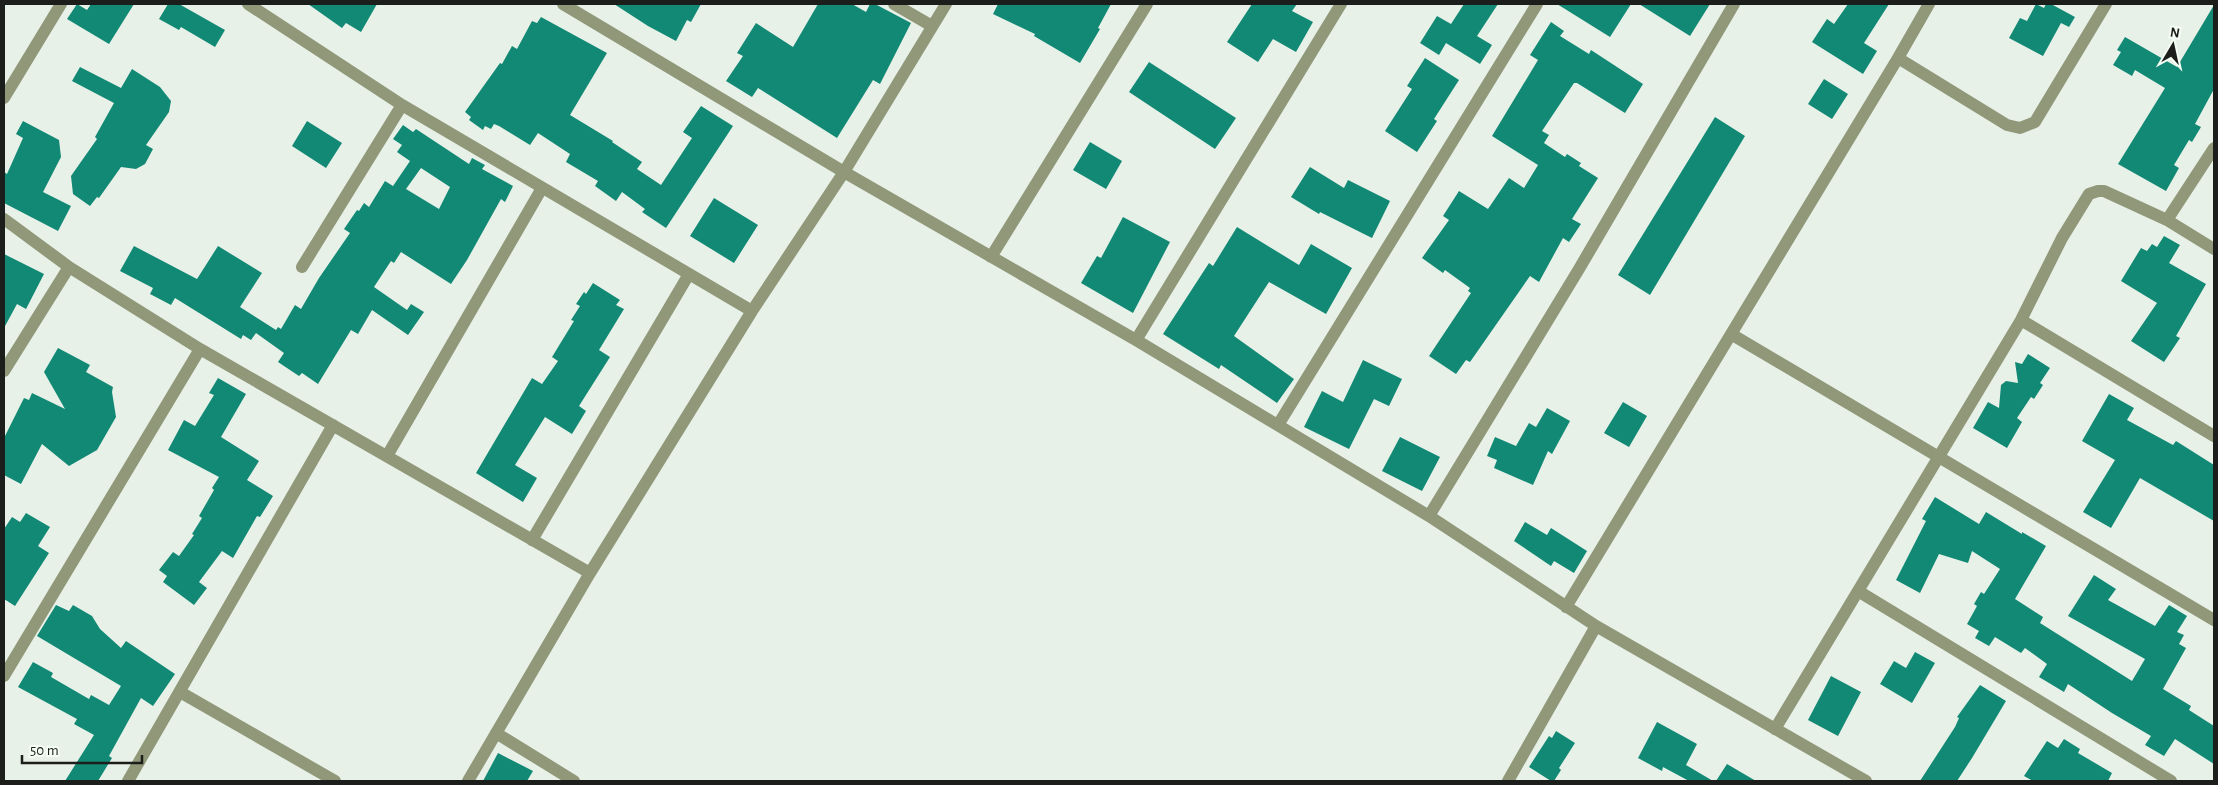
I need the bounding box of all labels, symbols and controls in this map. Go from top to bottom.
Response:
north arrow [2148,20,2198,70]
text: N [2169,25,2181,41]
scale bar [22,732,142,764]
text: 50 m [30,743,59,758]

